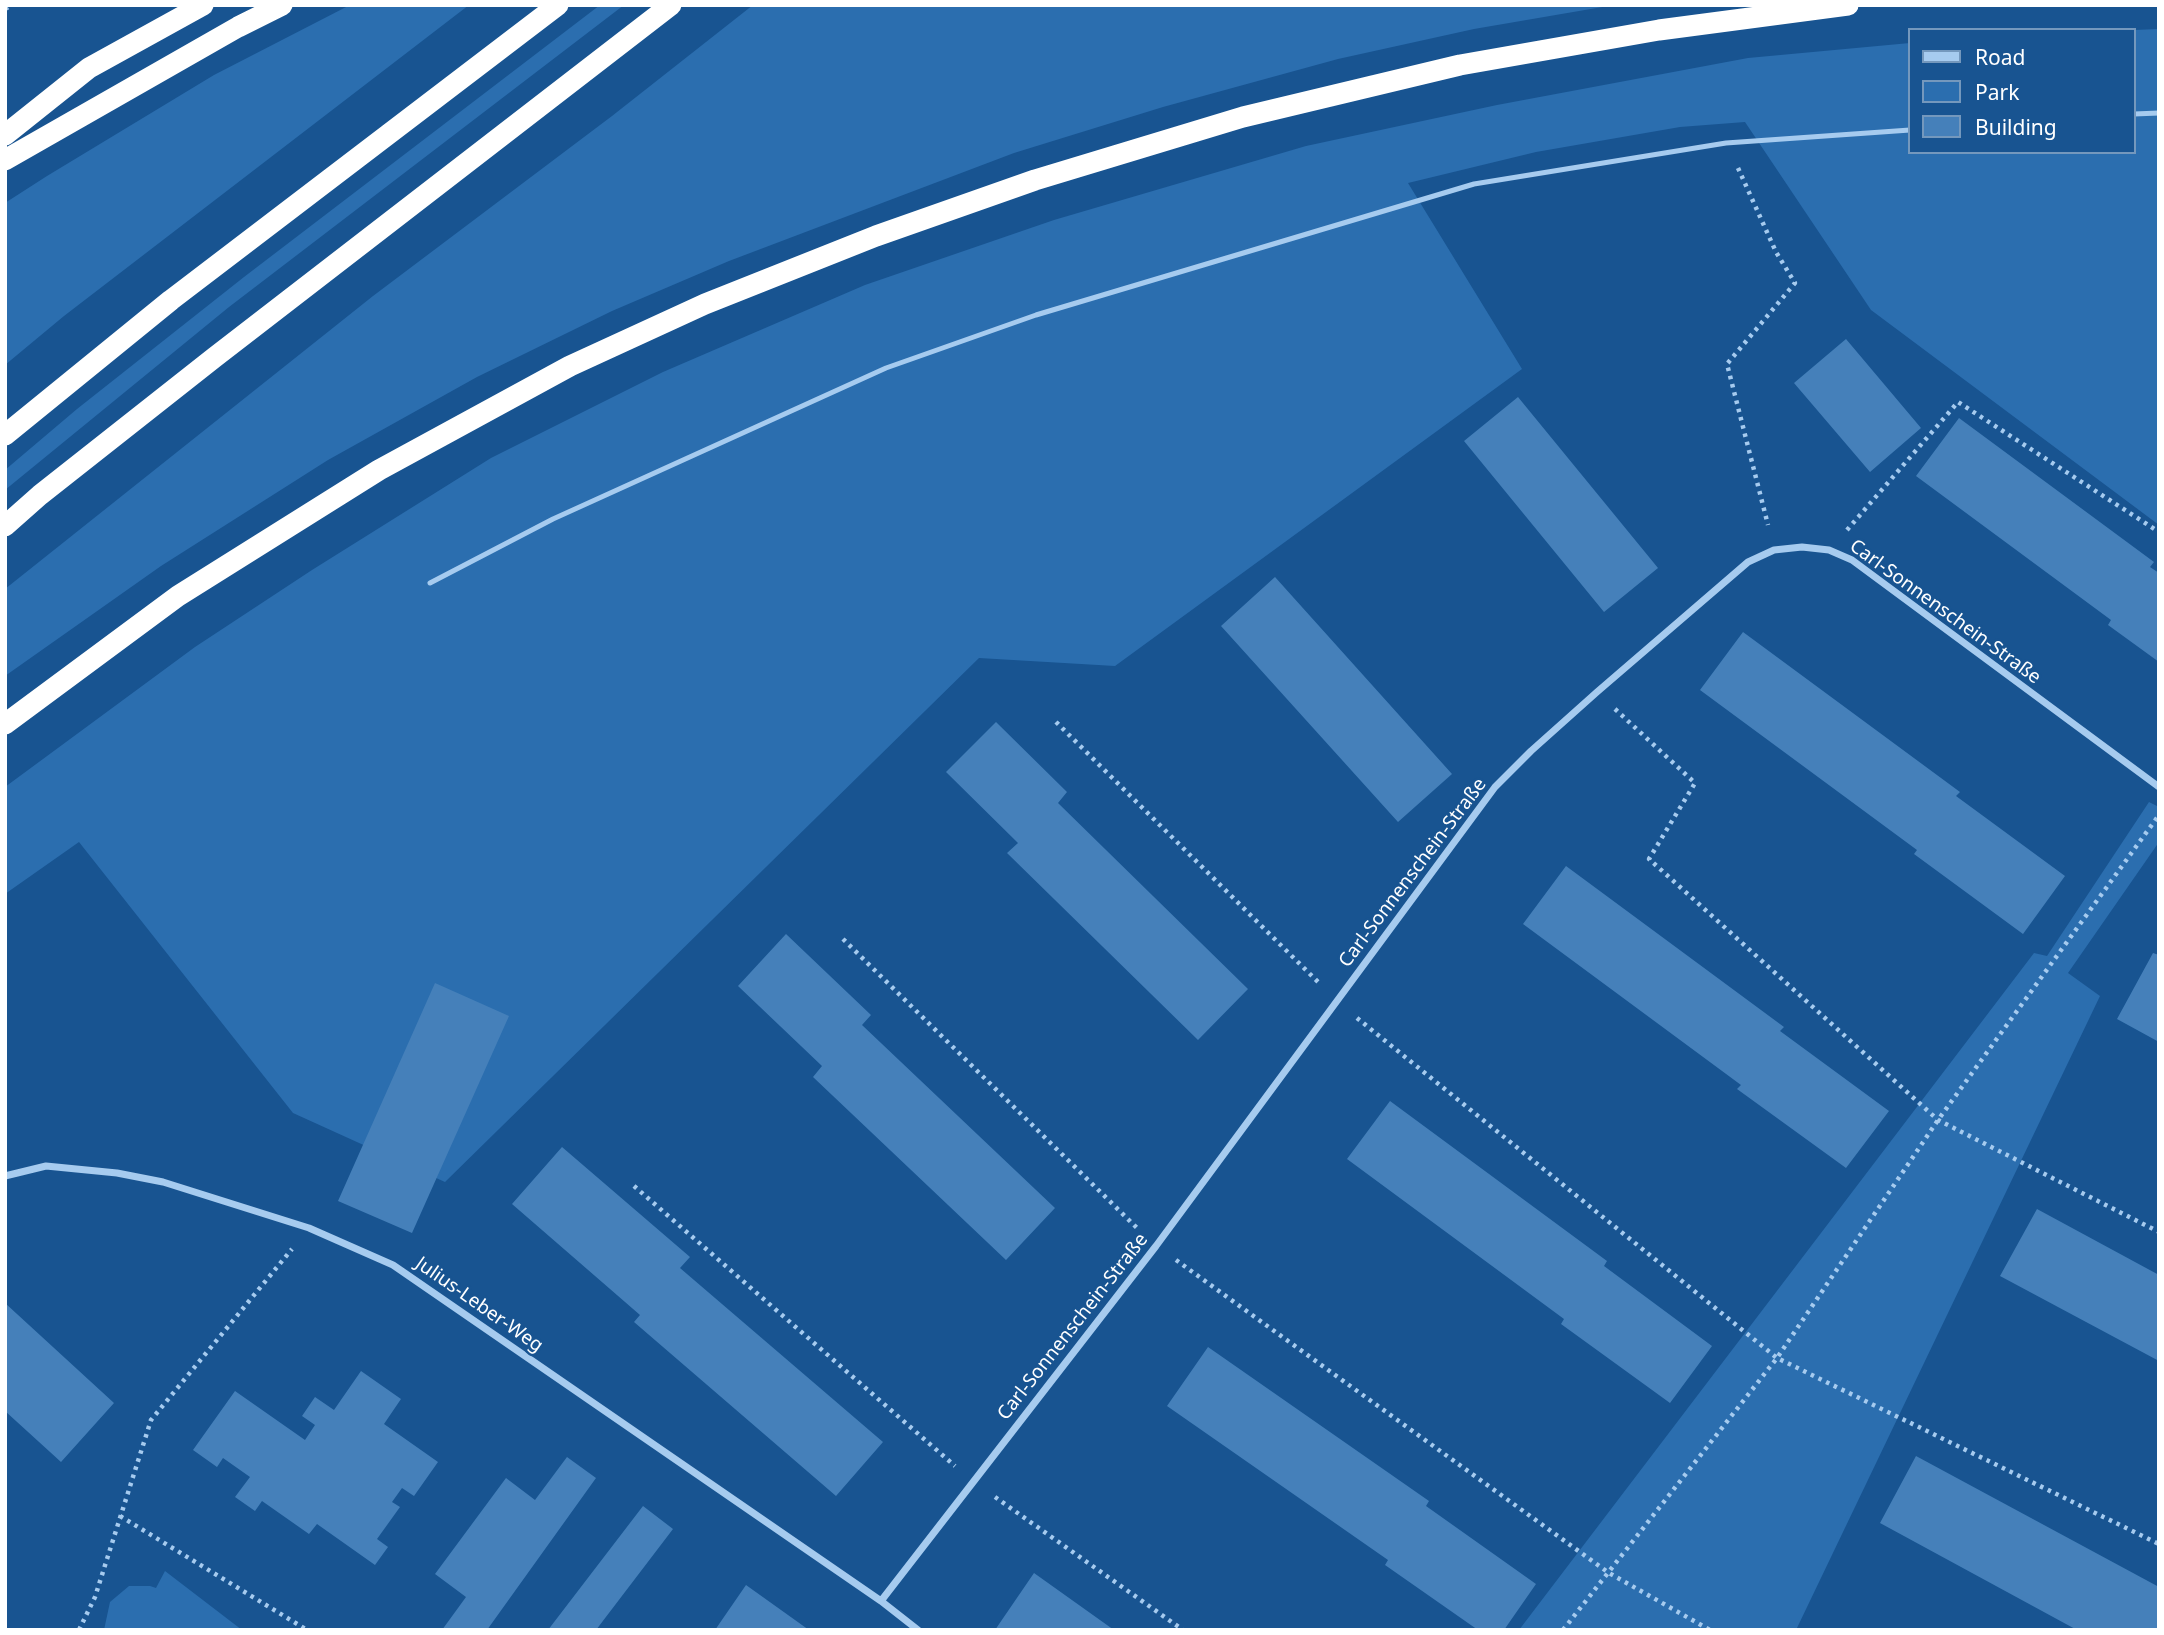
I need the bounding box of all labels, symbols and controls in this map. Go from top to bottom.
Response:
legend [1909,28,2136,154]
text: Road [1975,43,2025,71]
text: Park [1975,78,2019,106]
text: Building [1975,113,2057,141]
street label: Carl-Sonnenschein-Straße [1845,535,2045,689]
street label: Carl-Sonnenschein-Straße [1334,774,1492,972]
street label: Carl-Sonnenschein-Straße [993,1229,1153,1425]
street label: Julius-Leber-Weg [411,1253,547,1357]

